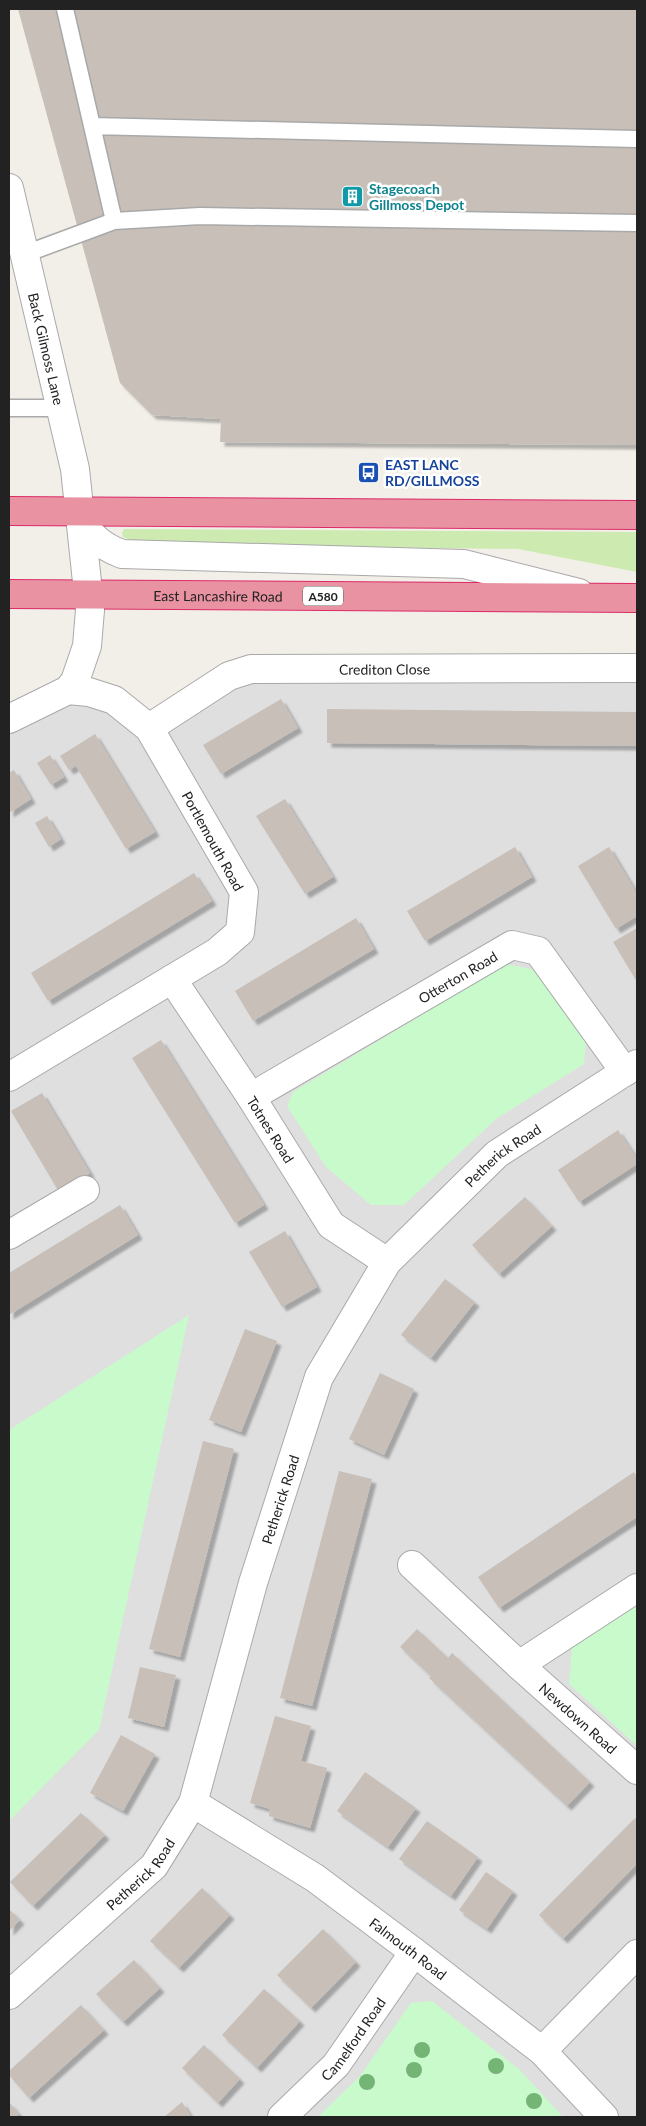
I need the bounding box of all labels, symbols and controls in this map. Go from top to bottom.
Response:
place label: Stagecoach Gillmoss Depot [369,180,465,213]
building icon: Stagecoach Gillmoss Depot [341,184,365,208]
street label: Back Gilmoss Lane [25,291,68,406]
place label: EAST LANC RD/GILLMOSS [385,456,480,489]
bus stop icon: EAST LANC RD/GILLMOSS [357,460,381,484]
street label: East Lancashire Road [153,586,283,604]
road number: A580 [303,586,343,606]
street label: Crediton Close [339,660,430,677]
street label: Portlemouth Road [179,788,247,894]
street label: Otterton Road [415,947,500,1006]
street label: Totnes Road [244,1093,298,1166]
street label: Petherick Road [461,1120,544,1190]
street label: Petherick Road [258,1453,302,1546]
street label: Newdown Road [536,1679,621,1757]
street label: Petherick Road [102,1835,178,1913]
street label: Falmouth Road [367,1914,450,1983]
street label: Camelford Road [317,1994,389,2084]

